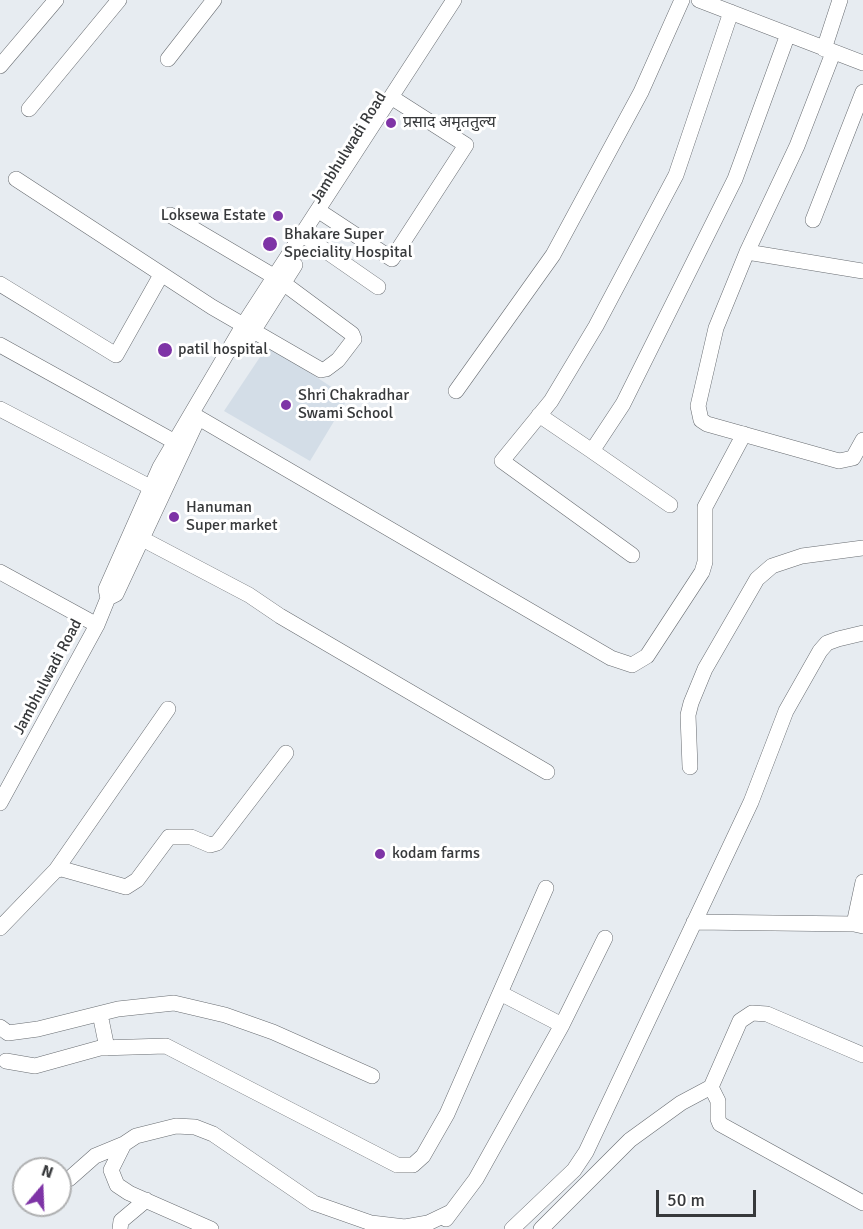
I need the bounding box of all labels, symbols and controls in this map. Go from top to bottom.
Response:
street label: Jambhulwadi Road [307,89,391,207]
place label: प्रसाद अमृततुल्य [403,113,496,133]
marker: प्रसाद अमृततुल्य [384,116,398,130]
place label: Loksewa Estate [161,206,266,226]
marker: Loksewa Estate [271,209,285,223]
place label: Bhakare Super Speciality Hospital [284,225,412,263]
marker: Bhakare Super Speciality Hospital [261,235,279,253]
place label: patil hospital [178,340,268,360]
marker: patil hospital [156,341,174,359]
place label: Shri Chakradhar Swami School [298,386,409,424]
marker: Shri Chakradhar Swami School [279,398,293,412]
place label: Hanuman Super market [186,498,278,536]
marker: Hanuman Super market [167,510,181,524]
street label: Jambhulwadi Road [9,616,87,738]
place label: kodam farms [392,844,480,864]
marker: kodam farms [373,847,387,861]
north arrow [12,1157,72,1217]
text: N [39,1161,56,1183]
scale bar [659,1178,760,1216]
text: 50 m [667,1189,705,1211]

